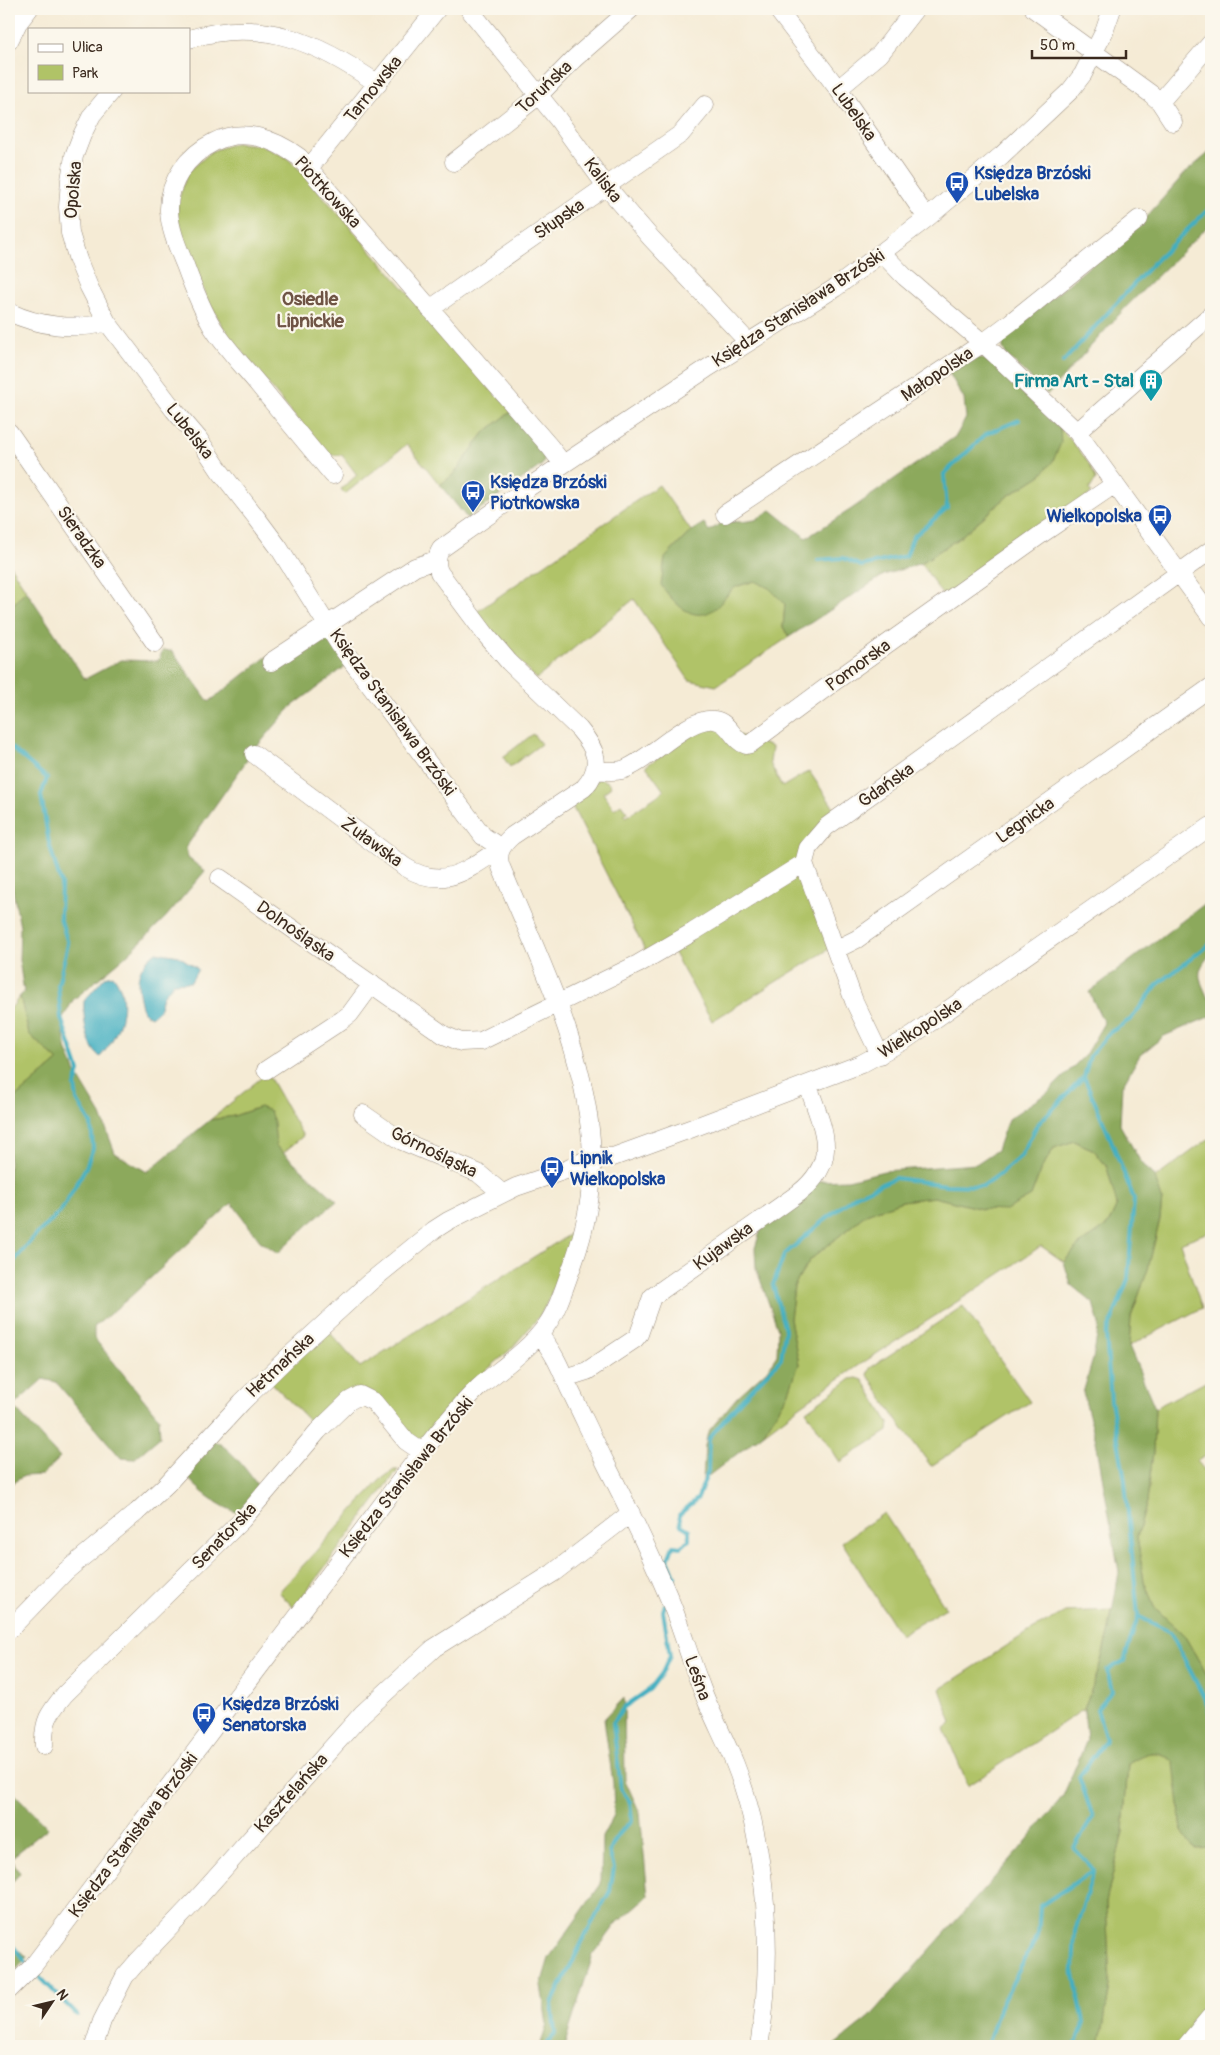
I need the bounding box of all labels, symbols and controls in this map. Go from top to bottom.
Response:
legend [28,28,190,92]
scale bar [1032,28,1126,60]
text: 50 m [1040,36,1075,55]
text: Ulica [72,38,103,57]
street label: Tarnowska [339,51,407,128]
street label: Toruńska [511,56,577,119]
text: Park [72,64,99,83]
street label: Lubelska [825,79,882,146]
street label: Piotrkowska [289,151,366,233]
street label: Kaliska [578,153,627,207]
street label: Opolska [60,160,87,220]
place label: Księdza Brzóski Lubelska [974,162,1091,206]
bus stop icon: Księdza Brzóski Lubelska [944,170,970,204]
street label: Słupska [530,194,589,245]
street label: Księdza Stanisława Brzóski [708,244,889,373]
district label: Osiedle Lipnickie [276,287,344,333]
street label: Małopolska [897,342,978,407]
building icon: Firma Art - Stal [1138,368,1164,402]
place label: Firma Art - Stal [1014,370,1134,393]
street label: Lubelska [160,399,219,464]
place label: Księdza Brzóski Piotrkowska [490,471,607,515]
bus stop icon: Księdza Brzóski Piotrkowska [460,479,486,513]
street label: Sieradzka [52,501,112,573]
bus stop icon: Wielkopolska [1147,503,1173,537]
place label: Wielkopolska [1047,505,1143,528]
street label: Księdza Stanisława Brzóski [324,624,461,800]
street label: Pomorska [821,634,895,697]
street label: Gdańska [854,758,919,813]
street label: Legnicka [991,792,1059,849]
street label: Żuławska [336,812,407,873]
street label: Dolnośląska [252,896,340,967]
street label: Wielkopolska [874,993,967,1064]
street label: Górnośląska [387,1122,481,1183]
place label: Lipnik Wielkopolska [570,1147,666,1191]
bus stop icon: Lipnik Wielkopolska [539,1155,565,1189]
street label: Kujawska [689,1217,758,1276]
street label: Hetmańska [241,1328,319,1403]
street label: Księdza Stanisława Brzóski [334,1392,479,1563]
street label: Senatorska [187,1498,262,1575]
street label: Leśna [679,1653,716,1704]
place label: Księdza Brzóski Senatorska [222,1693,339,1737]
bus stop icon: Księdza Brzóski Senatorska [191,1701,217,1735]
street label: Księdza Stanisława Brzóski [64,1748,203,1923]
street label: Kasztelańska [249,1749,333,1838]
north arrow [28,1978,78,2028]
text: N [53,1986,72,2004]

